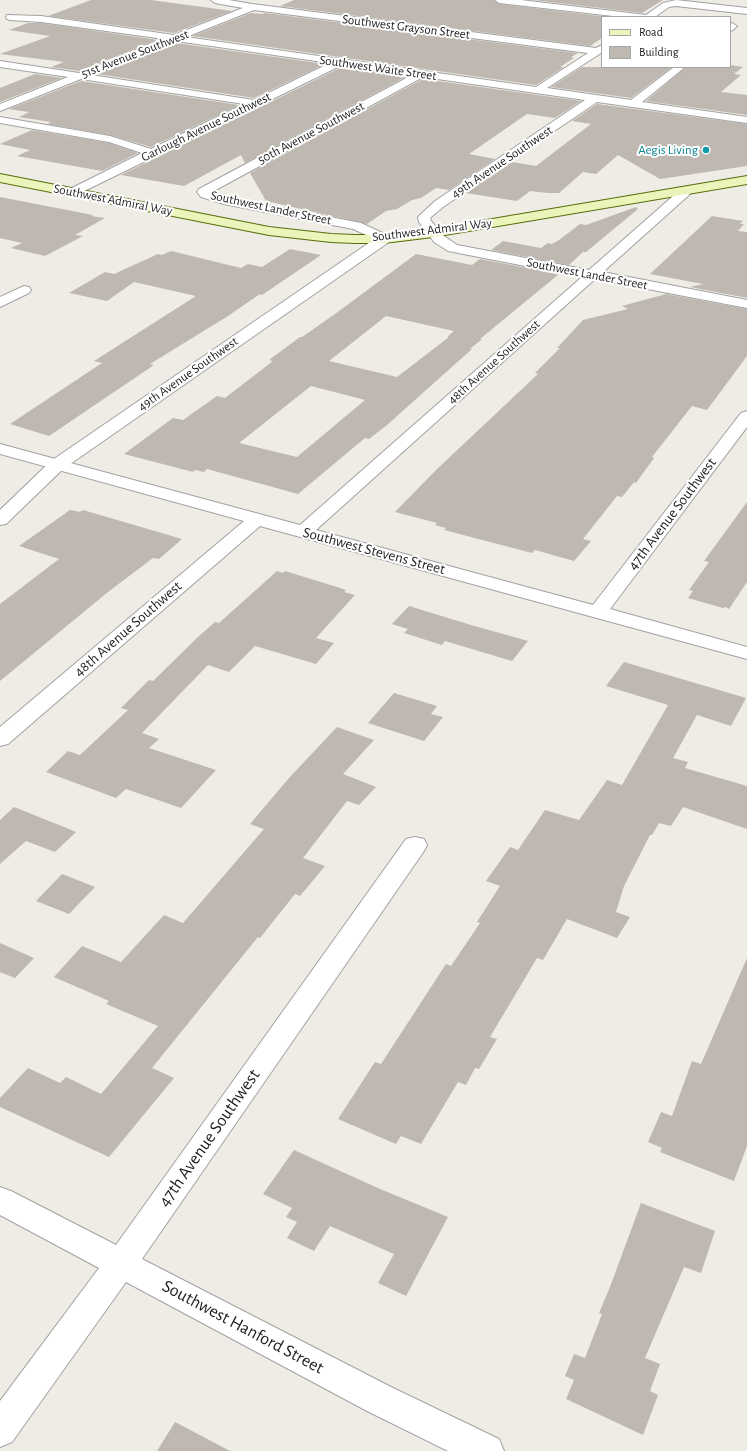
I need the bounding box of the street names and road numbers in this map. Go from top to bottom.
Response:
street label: Southwest Grayson Street [341,11,471,43]
street label: 51st Avenue Southwest [79,26,191,82]
street label: Southwest Waite Street [318,52,438,84]
street label: Garlough Avenue Southwest [139,89,273,165]
street label: 50th Avenue Southwest [255,98,367,168]
street label: 49th Avenue Southwest [449,122,555,202]
street label: Southwest Admiral Way [52,181,174,219]
street label: Southwest Lander Street [209,188,333,228]
street label: Southwest Admiral Way [371,215,493,245]
street label: Southwest Lander Street [525,255,649,293]
street label: 48th Avenue Southwest [445,317,543,407]
street label: 49th Avenue Southwest [135,334,241,414]
street label: 47th Avenue Southwest [624,454,720,574]
street label: Southwest Stevens Street [301,523,447,579]
street label: 48th Avenue Southwest [70,577,186,681]
street label: 47th Avenue Southwest [153,1065,265,1211]
street label: Southwest Hanford Street [159,1275,327,1379]

